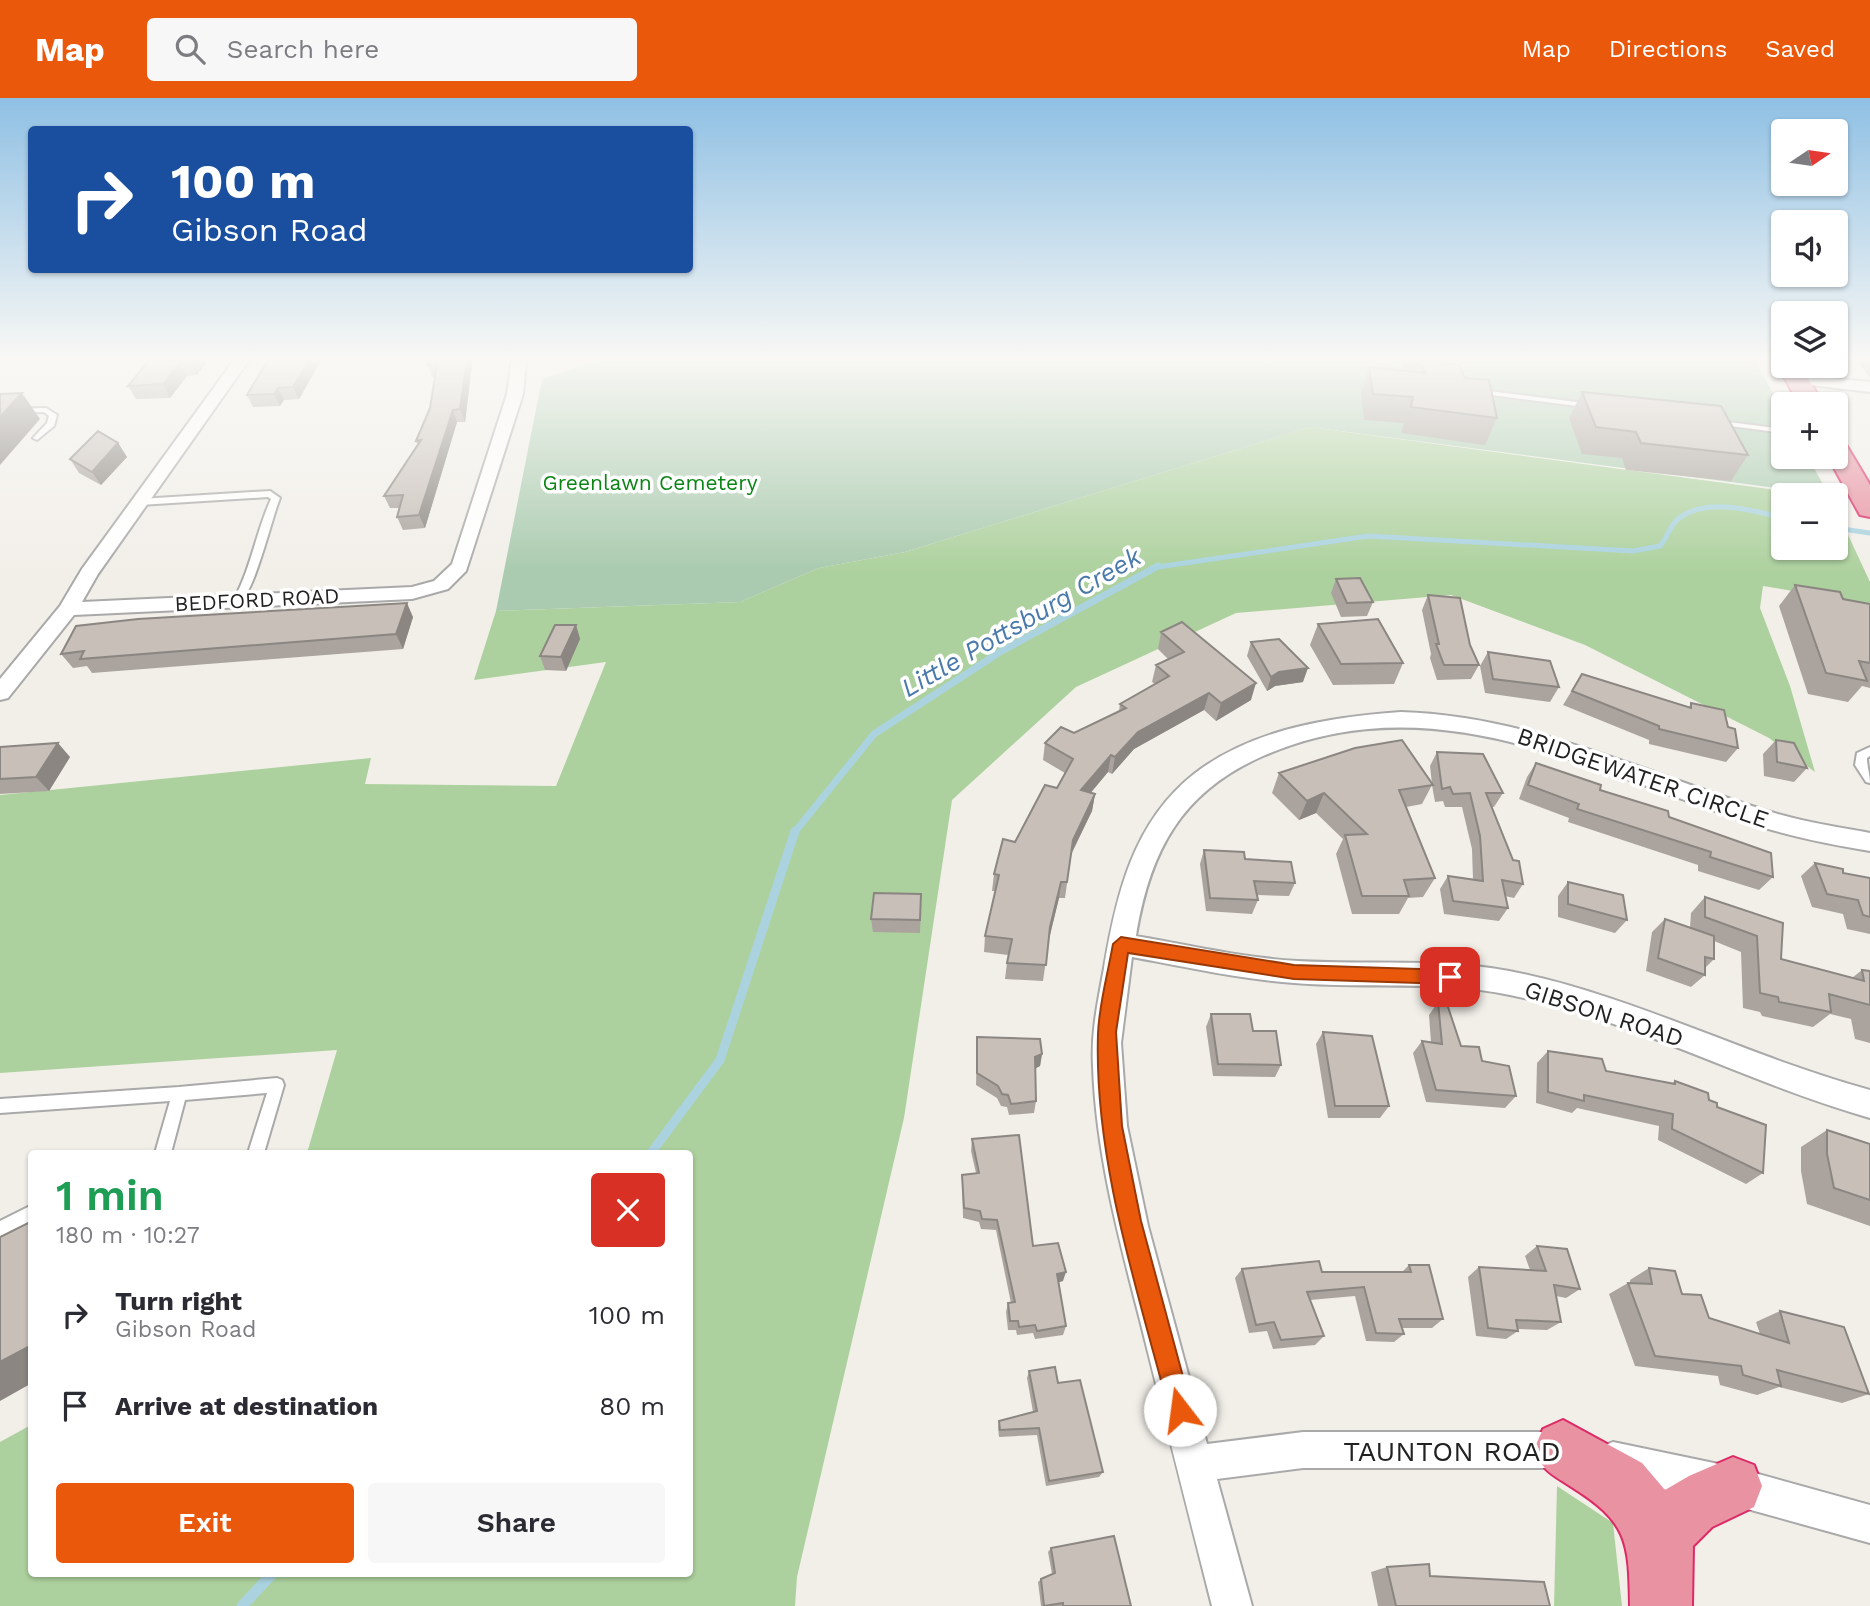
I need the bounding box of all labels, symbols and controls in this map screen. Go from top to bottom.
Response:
search box [147,18,637,81]
text: Map [35,30,105,69]
icon: search [171,30,209,68]
text: Search here [227,34,379,64]
text: Map [1522,35,1571,63]
text: Directions [1609,35,1727,63]
text: Saved [1765,35,1835,63]
north arrow [1771,119,1848,196]
map controls [1771,119,1848,560]
text: 100 m [171,152,315,210]
icon: right [56,154,147,245]
button: sound [1771,210,1848,287]
text: Gibson Road [171,211,368,249]
button: layers [1771,301,1848,378]
button: + [1771,392,1848,469]
park label: Greenlawn Cemetery [542,470,758,495]
button: − [1771,483,1848,560]
water label: Little Pottsburg Creek [896,541,1147,703]
street label: BEDFORD ROAD [174,583,340,616]
street label: BRIDGEWATER CIRCLE [1514,722,1772,834]
pin [1420,947,1480,1007]
icon: arrive [1431,958,1469,996]
street label: GIBSON ROAD [1521,975,1687,1053]
text: 1 min [56,1171,164,1220]
button: close [591,1173,665,1247]
text: 180 m · 10:27 [56,1222,200,1249]
text: Turn right [115,1286,242,1316]
icon: right [56,1296,94,1334]
text: 100 m [589,1300,665,1330]
text: Gibson Road [115,1316,256,1343]
position arrow [1143,1373,1217,1447]
icon: arrive [56,1387,94,1425]
text: Arrive at destination [115,1391,378,1421]
text: 80 m [599,1391,665,1421]
street label: TAUNTON ROAD [1343,1435,1561,1468]
button: Exit [56,1483,354,1563]
button: Share [368,1483,665,1563]

